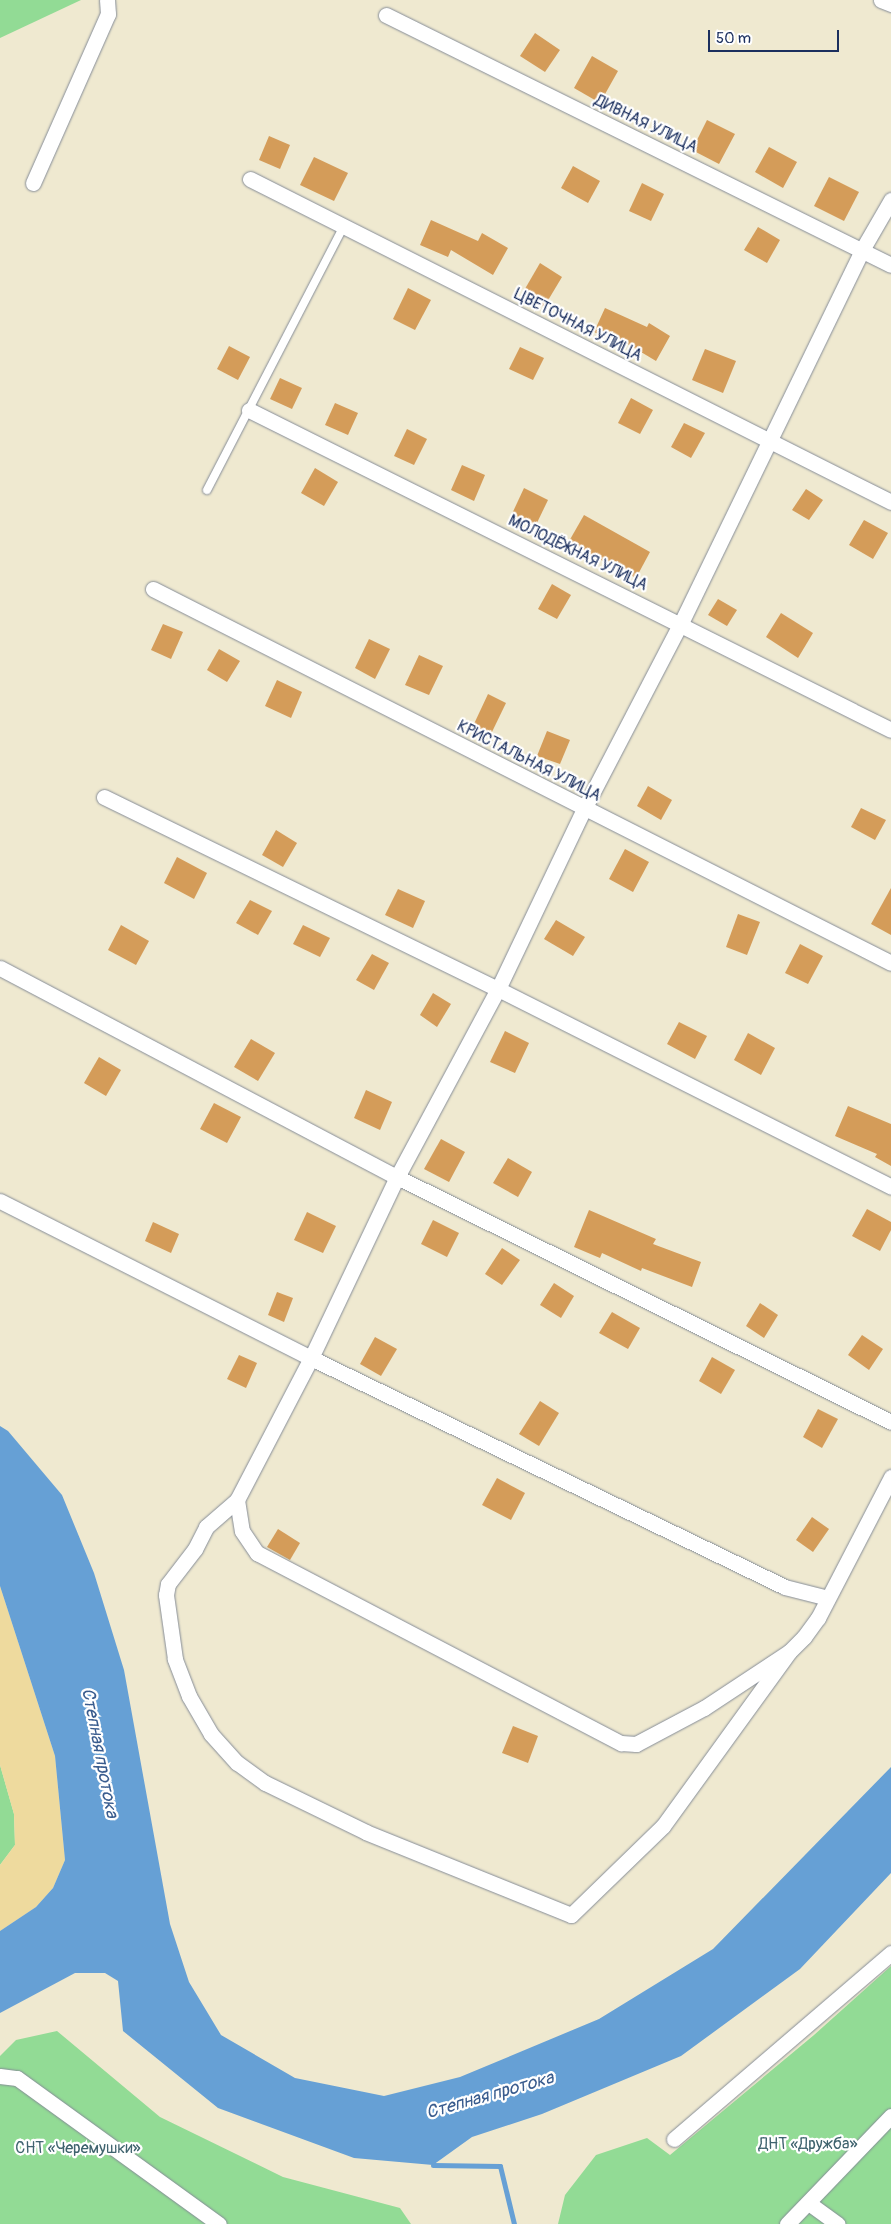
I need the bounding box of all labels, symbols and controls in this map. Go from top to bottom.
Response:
scale bar [711,20,842,52]
text: 50 m [716,29,751,48]
street label: ДИВНАЯ УЛИЦА [591,91,701,157]
street label: ЦВЕТОЧНАЯ УЛИЦА [511,284,645,366]
street label: МОЛОДЁЖНАЯ УЛИЦА [505,511,651,595]
street label: КРИСТАЛЬНАЯ УЛИЦА [454,716,604,806]
water label: Степная протока [76,1686,122,1820]
water label: Степная протока [424,2067,556,2125]
park label: ДНТ «Дружба» [759,2134,857,2154]
park label: СНТ «Черемушки» [15,2138,141,2158]

